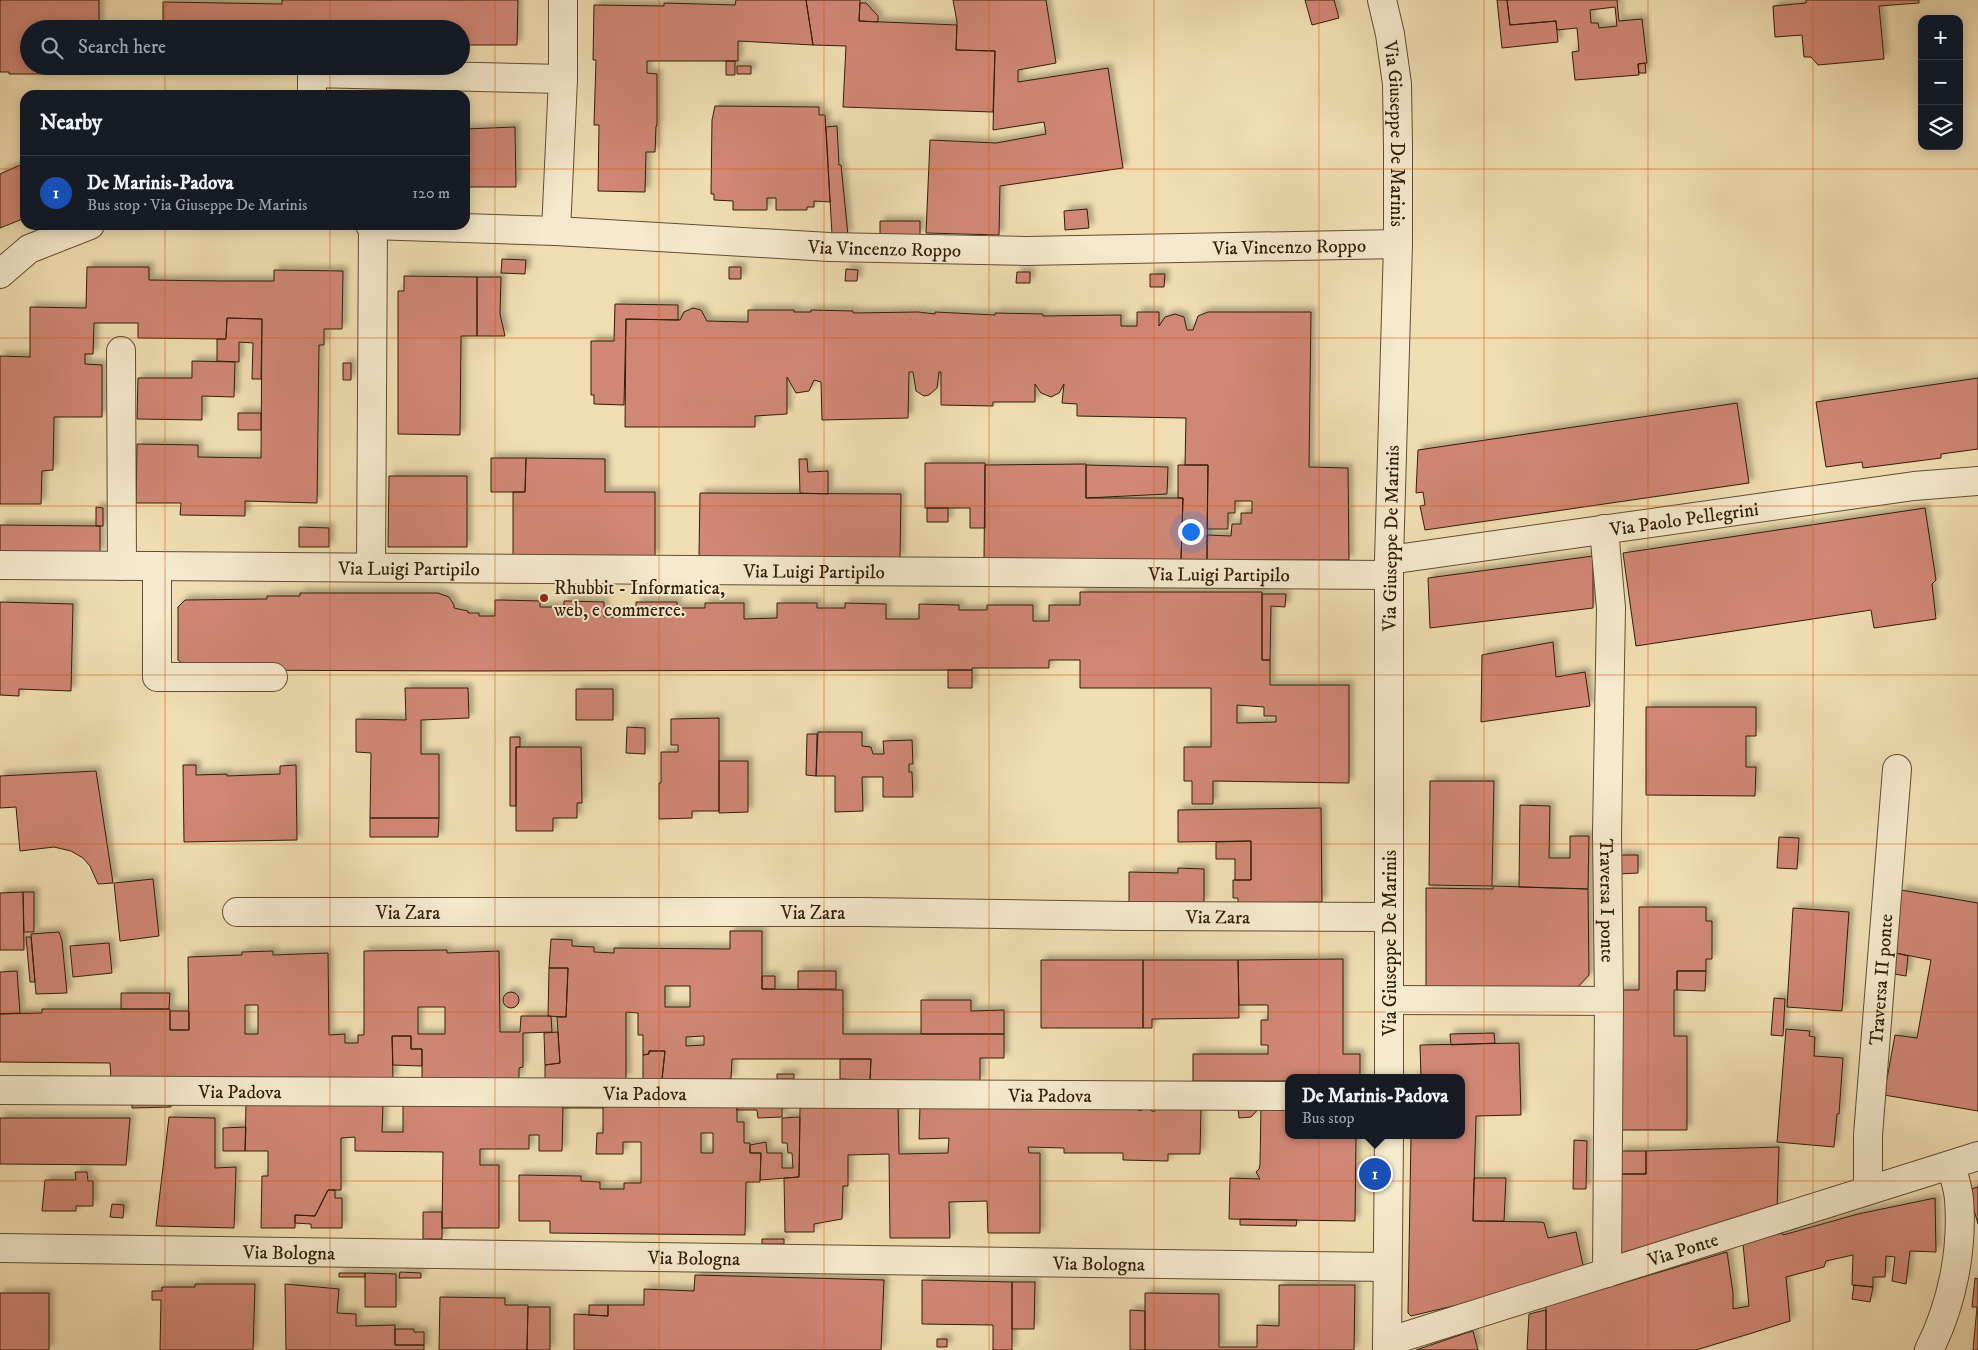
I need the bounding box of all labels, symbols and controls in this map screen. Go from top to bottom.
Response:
map controls [1918,15,1963,150]
button: + [1918,15,1963,60]
search box [20,20,470,75]
icon: search [38,34,66,62]
text: Search here [78,36,166,59]
street label: Via Giuseppe De Marinis [1378,38,1408,227]
button: − [1918,60,1963,105]
button: layers [1918,105,1963,150]
text: Nearby [40,110,102,136]
text: De Marinis-Padova [87,172,234,195]
text: 1 [53,183,59,203]
text: 120 m [412,183,450,203]
text: Bus stop · Via Giuseppe De Marinis [87,195,307,215]
street label: Via Vincenzo Roppo [1211,235,1366,261]
street label: Via Vincenzo Roppo [806,236,961,263]
street label: Via Giuseppe De Marinis [1378,445,1405,632]
street label: Via Paolo Pellegrini [1607,498,1760,542]
your location [1178,519,1204,545]
street label: Via Luigi Partipilo [337,557,480,581]
street label: Via Luigi Partipilo [742,560,885,584]
street label: Via Luigi Partipilo [1147,563,1290,587]
place label: Rhubbit - Informatica, web, e commerce. [553,577,725,622]
marker: Rhubbit - Informatica, web, e commerce. [538,592,550,604]
street label: Traversa I ponte [1594,839,1619,963]
street label: Via Giuseppe De Marinis [1379,850,1402,1037]
street label: Via Zara [375,902,440,925]
street label: Via Zara [780,902,845,925]
street label: Via Zara [1185,906,1250,929]
street label: Traversa II ponte [1865,913,1898,1046]
popup [1285,1074,1465,1139]
street label: Via Padova [197,1081,282,1104]
street label: Via Padova [602,1083,687,1106]
street label: Via Padova [1007,1085,1092,1108]
text: De Marinis-Padova [1302,1085,1448,1108]
text: Bus stop [1302,1108,1355,1128]
pin: 1 [1359,1155,1391,1193]
street label: Via Ponte [1644,1228,1721,1273]
street label: Via Bologna [242,1241,335,1266]
street label: Via Bologna [647,1247,740,1271]
street label: Via Bologna [1052,1252,1145,1277]

